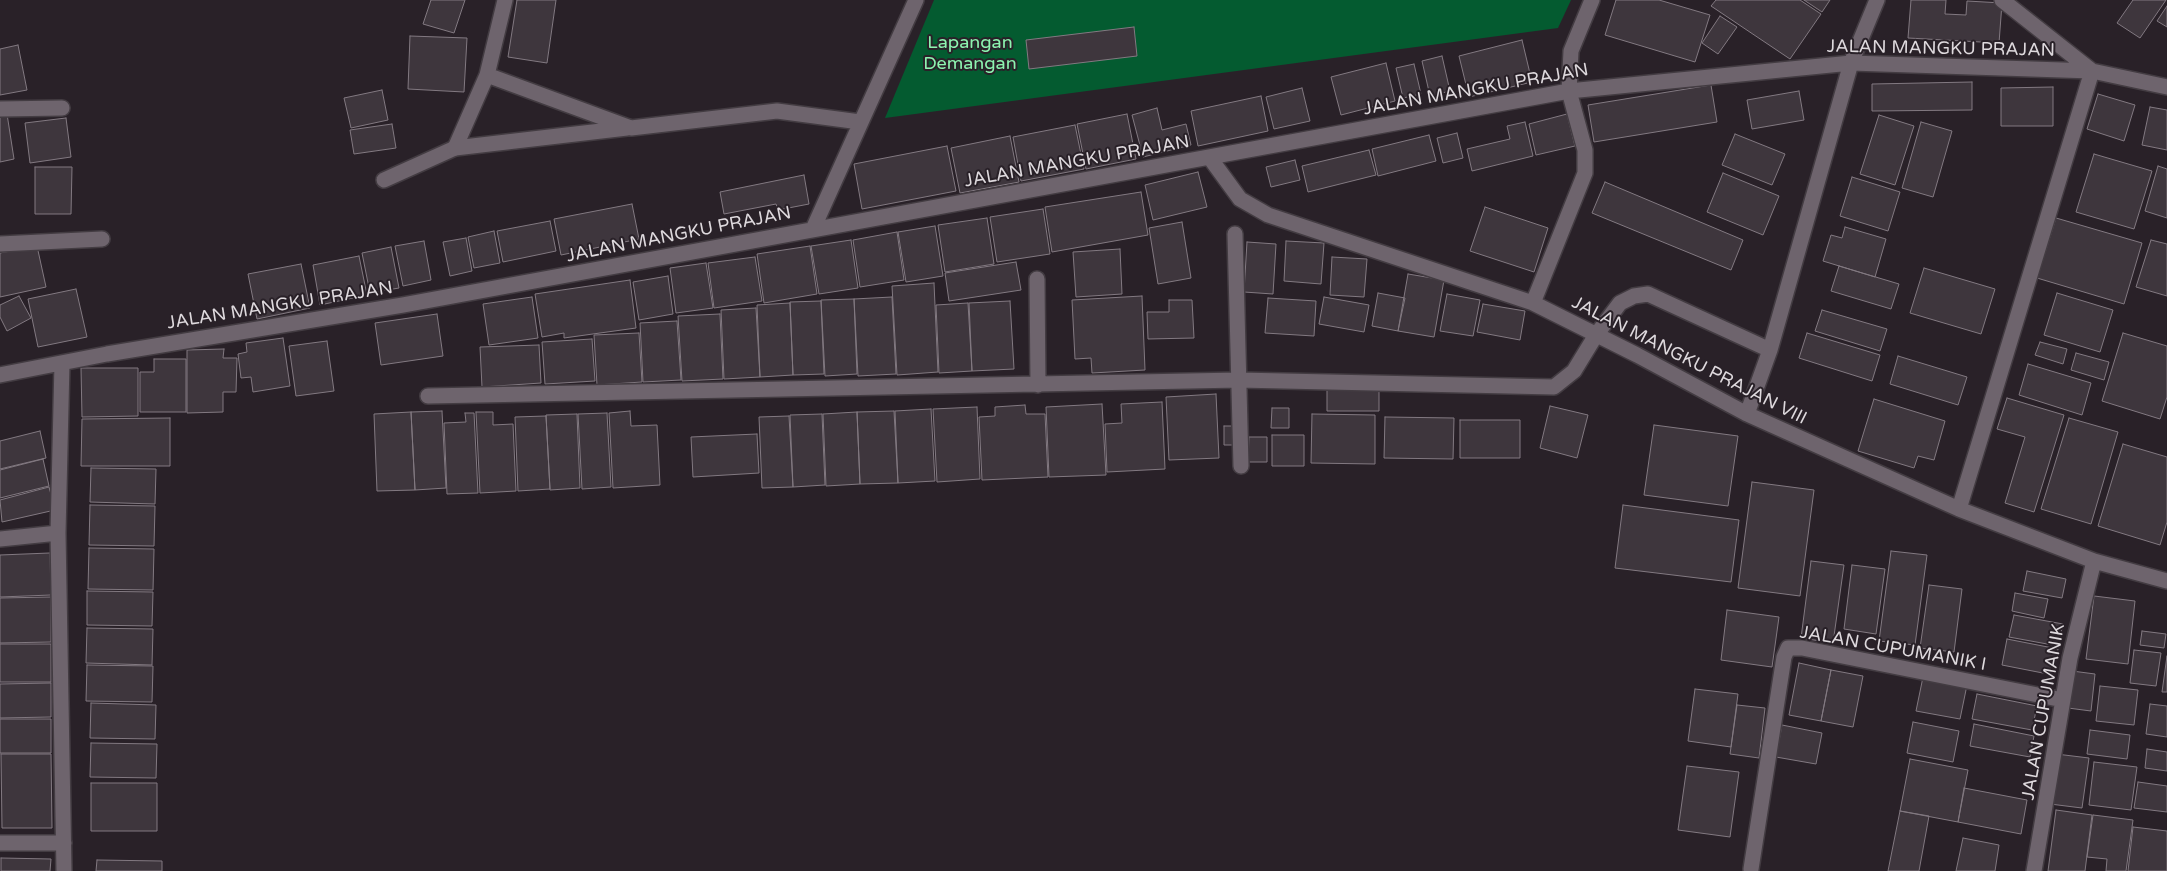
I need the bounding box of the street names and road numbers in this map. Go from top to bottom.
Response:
street label: JALAN MANGKU PRAJAN [1827,36,2055,62]
street label: JALAN MANGKU PRAJAN [1362,60,1590,120]
street label: JALAN MANGKU PRAJAN [963,132,1191,192]
street label: JALAN MANGKU PRAJAN [565,203,793,267]
street label: JALAN MANGKU PRAJAN [166,277,394,335]
street label: JALAN MANGKU PRAJAN VIII [1568,292,1810,430]
street label: JALAN CUPUMANIK I [1798,622,1988,676]
street label: JALAN CUPUMANIK [2018,622,2070,802]

